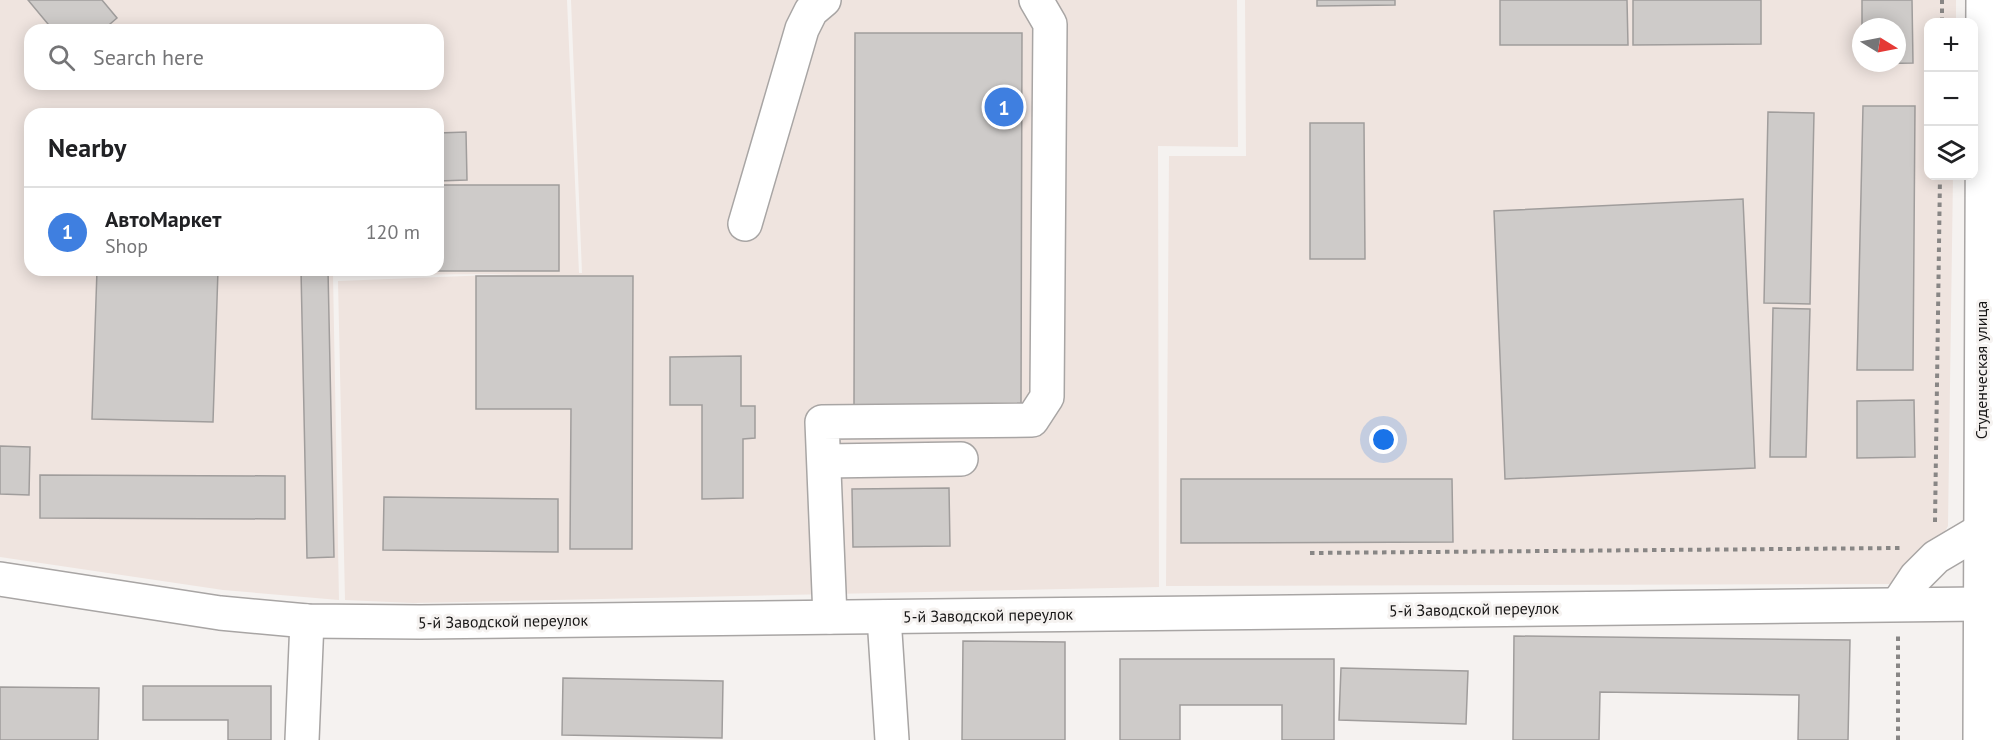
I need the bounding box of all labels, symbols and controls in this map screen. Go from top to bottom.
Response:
north arrow [1852,18,1906,72]
map controls [1924,18,1978,180]
button: + [1924,18,1978,72]
search box [24,24,444,90]
icon: search [45,41,78,74]
text: Search here [93,43,204,71]
button: − [1924,72,1978,126]
pin: 1 [984,84,1024,130]
button: layers [1924,126,1978,180]
text: Nearby [48,131,126,164]
text: АвтоМаркет [105,205,222,233]
text: 1 [62,219,73,245]
text: 120 m [366,219,420,245]
text: Shop [105,233,148,259]
street label: Студенческая улица [1971,301,1991,439]
your location [1369,425,1398,454]
street label: 5-й Заводской переулок [1389,598,1560,620]
street label: 5-й Заводской переулок [903,604,1074,626]
street label: 5-й Заводской переулок [418,610,589,632]

